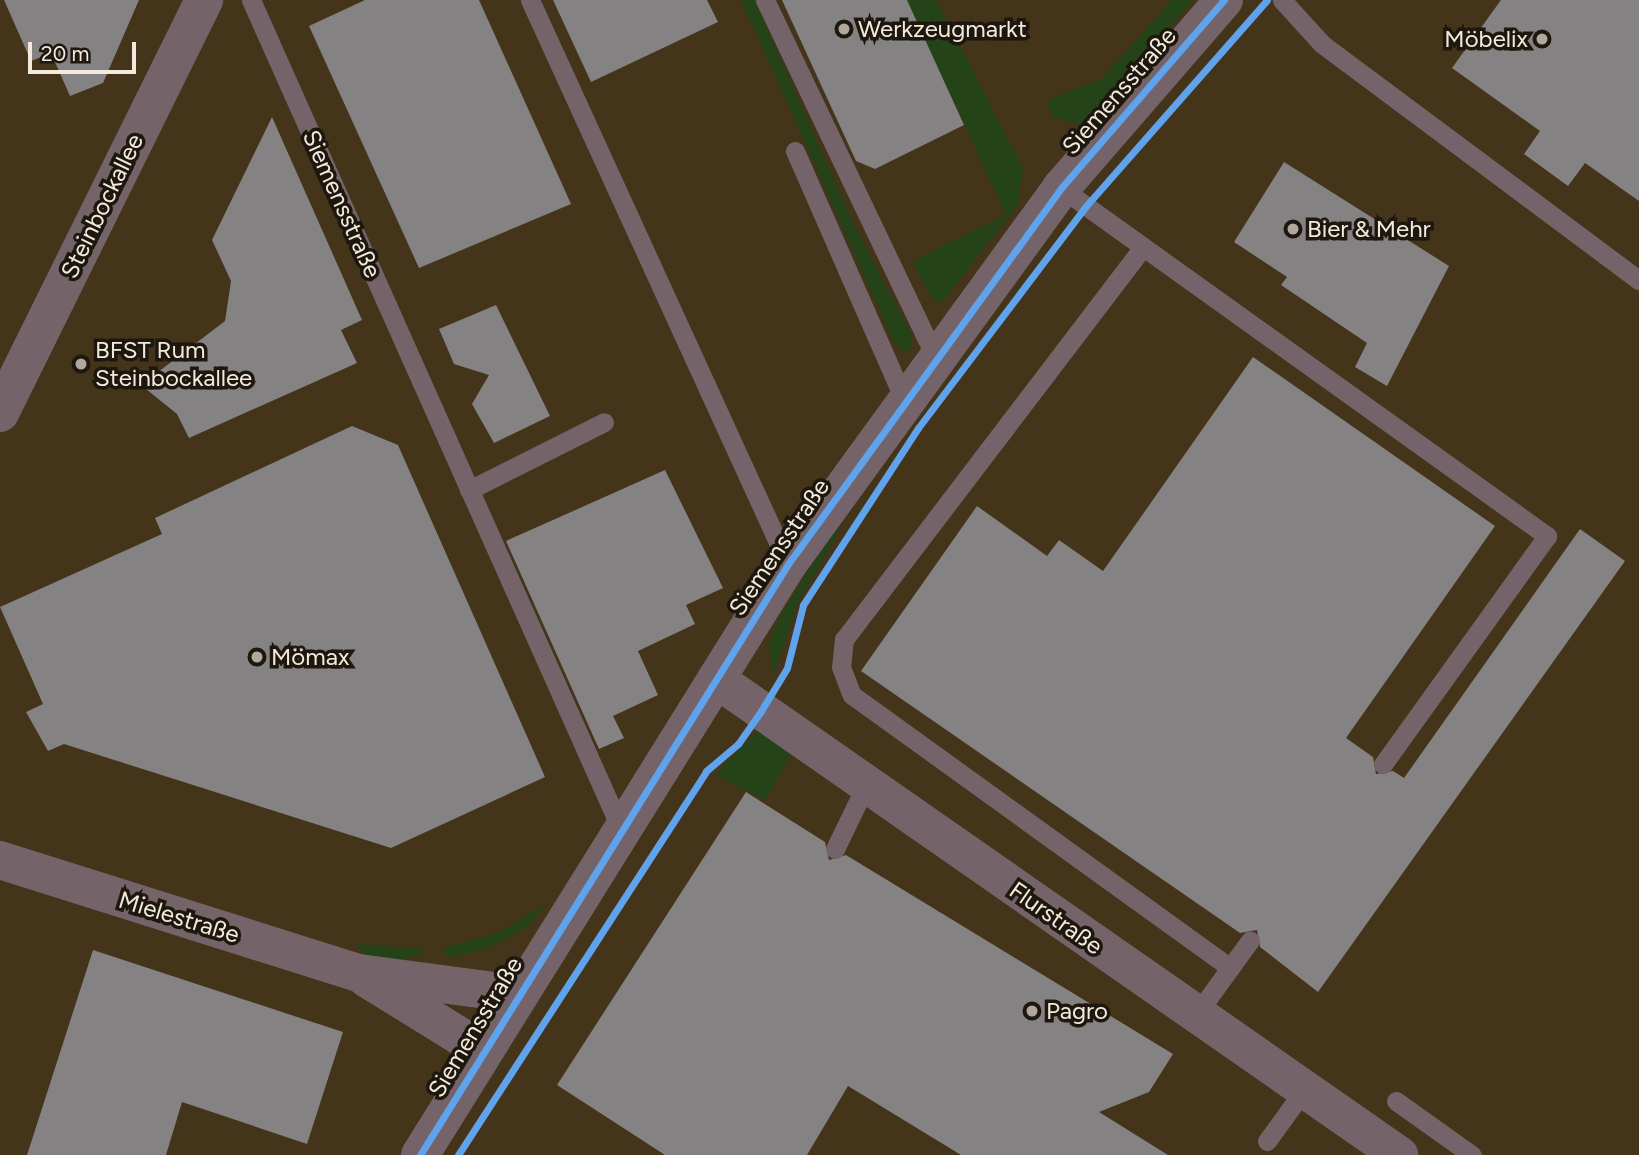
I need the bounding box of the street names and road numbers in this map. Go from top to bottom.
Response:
street label: Siemensstraße [1056,22,1182,160]
street label: Siemensstraße [297,126,387,282]
street label: Steinbockallee [55,129,149,283]
street label: Siemensstraße [723,473,835,621]
street label: Flurstraße [1004,875,1108,961]
street label: Mielestraße [115,885,243,949]
street label: Siemensstraße [422,952,528,1102]

